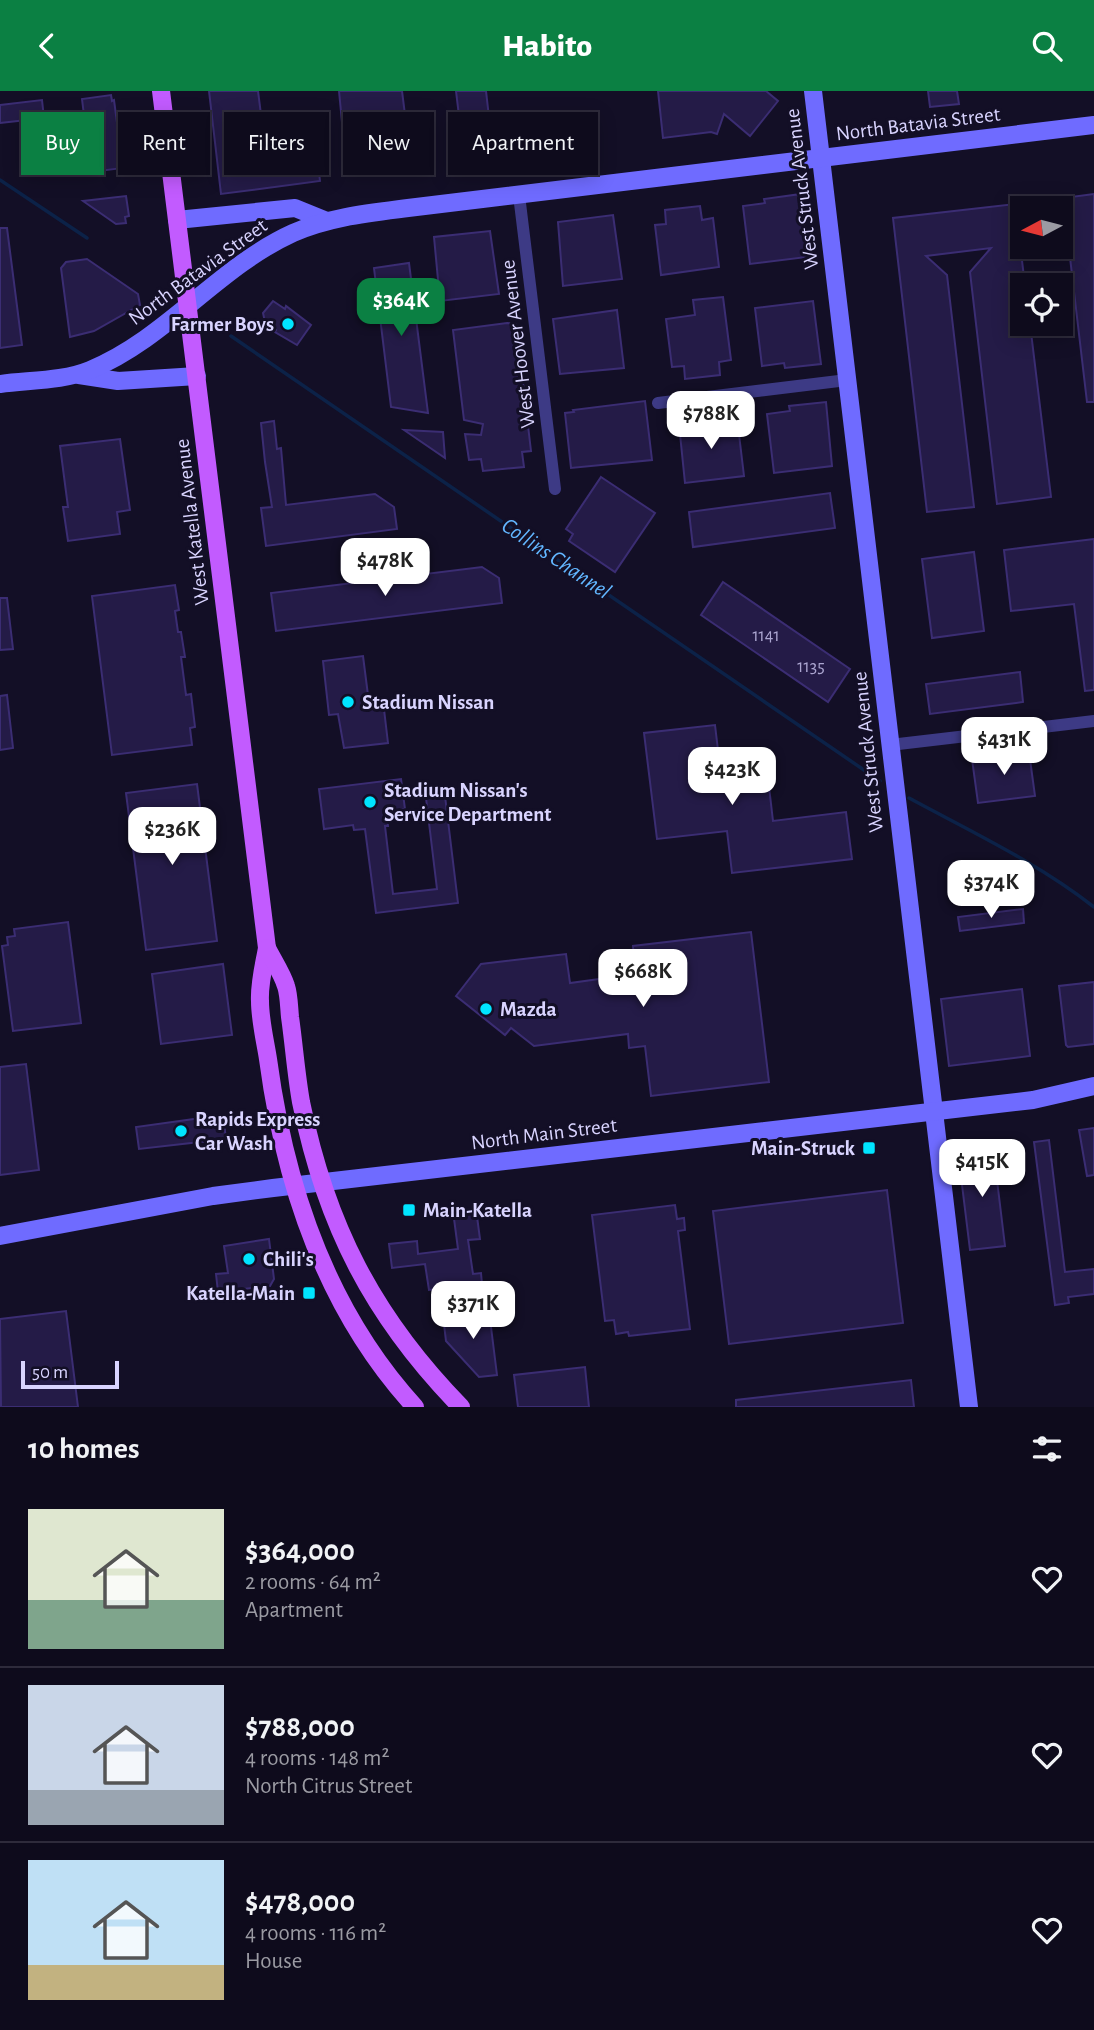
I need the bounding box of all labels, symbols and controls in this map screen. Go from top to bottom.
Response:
icon: back [28,27,66,65]
icon: search [1028,27,1066,65]
text: Habito [502,30,592,62]
street label: North Batavia Street [835,103,1002,145]
street label: West Struck Avenue [782,107,822,271]
chip: Buy [21,112,104,175]
chip: Rent [118,112,210,175]
chip: Filters [224,112,329,175]
chip: New [343,112,434,175]
chip: Apartment [448,112,598,175]
north arrow [1010,196,1073,259]
map controls [1010,196,1073,336]
street label: North Batavia Street [125,215,271,329]
street label: West Hoover Avenue [497,259,539,429]
button: locate [1010,273,1073,336]
pin: $364K [352,279,450,338]
text: $364K [373,289,429,312]
place label: Farmer Boys [171,314,274,335]
marker: Farmer Boys [280,316,296,332]
pin: $788K [662,391,760,451]
text: $788K [683,402,739,425]
street label: West Katella Avenue [171,438,213,606]
water label: Collins Channel [497,514,615,604]
pin: $478K [336,539,434,598]
text: $478K [357,549,413,572]
house number: 1141 [752,627,780,645]
house number: 1135 [797,658,825,676]
street label: West Struck Avenue [849,670,887,834]
place label: Stadium Nissan [362,692,494,713]
marker: Stadium Nissan [340,694,356,710]
pin: $431K [955,717,1053,777]
text: $431K [977,728,1031,751]
pin: $423K [683,747,781,807]
text: $423K [704,758,760,781]
place label: Stadium Nissan's Service Department [384,780,551,825]
marker: Stadium Nissan's Service Department [362,794,378,810]
pin: $236K [123,807,221,867]
text: $236K [144,818,200,841]
pin: $374K [942,861,1040,920]
text: $374K [963,871,1019,894]
pin: $668K [594,949,692,1009]
text: $668K [614,960,672,983]
place label: Mazda [500,999,557,1020]
marker: Mazda [478,1001,494,1017]
place label: Rapids Express Car Wash [195,1109,320,1154]
street label: North Main Street [470,1115,618,1153]
marker: Rapids Express Car Wash [173,1123,189,1139]
place label: Main-Struck [751,1138,856,1159]
pin: $415K [933,1139,1031,1199]
marker: Main-Struck [861,1140,877,1156]
text: $415K [955,1150,1009,1173]
place label: Main-Katella [423,1200,532,1221]
marker: Main-Katella [401,1202,417,1218]
place label: Chili's [263,1249,314,1270]
marker: Chili's [241,1251,257,1267]
pin: $371K [424,1281,522,1341]
place label: Katella-Main [186,1283,295,1304]
marker: Katella-Main [301,1285,317,1301]
text: $371K [447,1292,499,1315]
scale bar [21,1358,119,1390]
text: 50 m [32,1363,68,1382]
icon: filters [1028,1430,1066,1468]
text: 10 homes [28,1434,139,1464]
text: $364,000 [245,1536,355,1566]
icon: home [84,1537,168,1621]
icon: heart [1028,1560,1066,1598]
text: 2 rooms · 64 m² [245,1571,381,1594]
text: Apartment [245,1599,343,1622]
text: $788,000 [245,1712,355,1742]
icon: home [84,1713,168,1797]
icon: heart [1028,1736,1066,1774]
text: 4 rooms · 148 m² [245,1747,390,1770]
text: North Citrus Street [245,1775,412,1798]
text: $478,000 [245,1887,355,1917]
icon: home [84,1888,168,1972]
icon: heart [1028,1911,1066,1949]
text: 4 rooms · 116 m² [245,1922,386,1945]
text: House [245,1950,302,1973]

